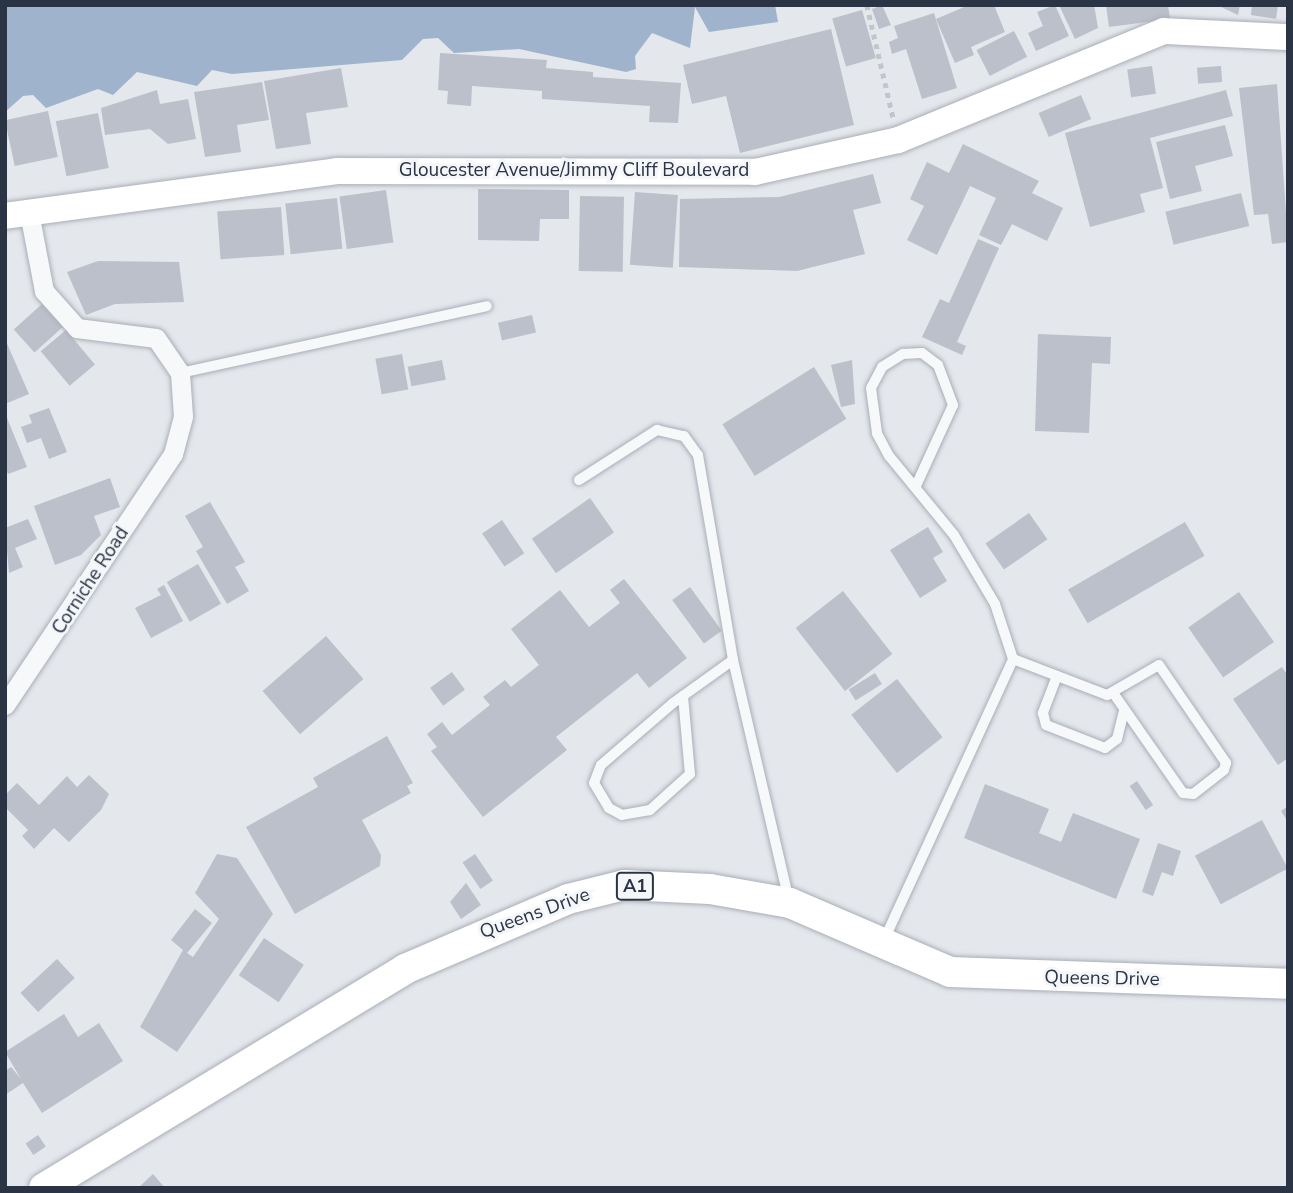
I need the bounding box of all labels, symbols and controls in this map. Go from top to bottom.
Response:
street label: Gloucester Avenue/Jimmy Cliff Boulevard [399,160,749,182]
street label: Corniche Road [48,523,134,639]
road number: A1 [616,872,654,900]
street label: Queens Drive [477,884,593,944]
street label: Queens Drive [1044,967,1160,991]

